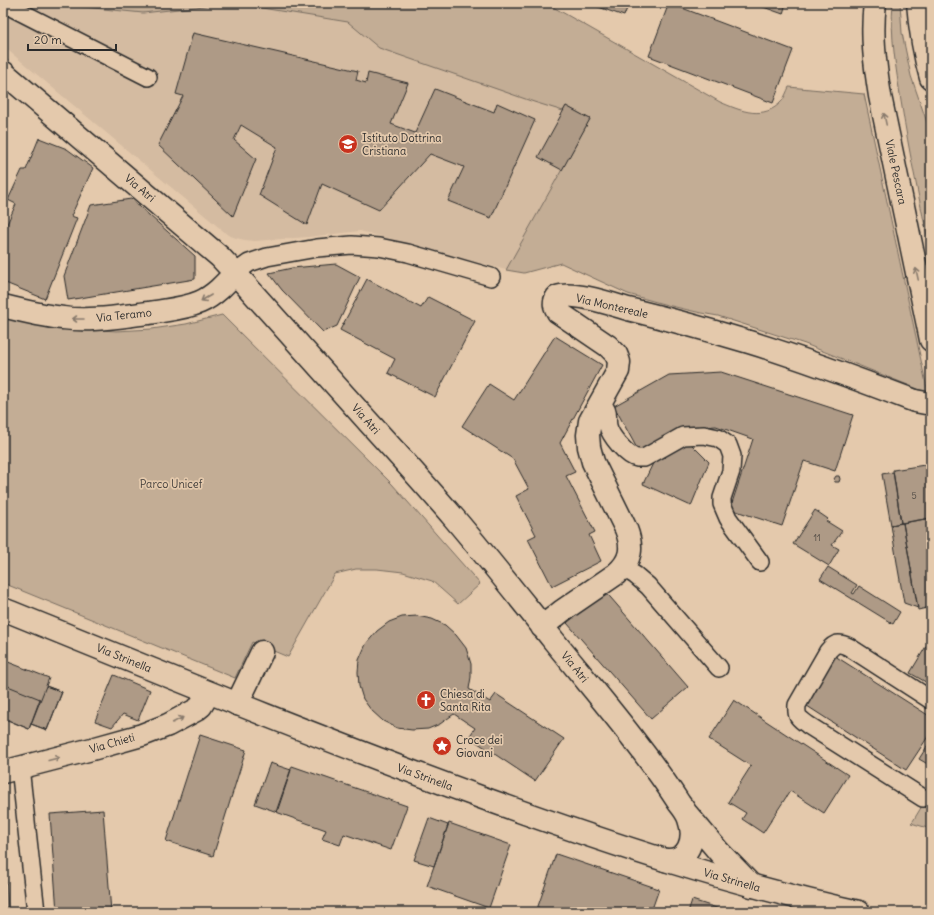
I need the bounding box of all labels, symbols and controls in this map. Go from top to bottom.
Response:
scale bar [28,26,116,52]
text: 20 m [34,32,62,47]
one-way arrow [880,113,888,126]
place label: Istituto Dottrina Cristiana [362,131,442,158]
school or university icon: Istituto Dottrina Cristiana [337,133,359,155]
street label: Viale Pescara [882,138,910,206]
street label: Via Atri [122,171,158,205]
one-way arrow [913,268,921,281]
street label: Via Montereale [574,291,650,321]
one-way arrow [200,295,212,303]
street label: Via Teramo [96,305,152,325]
one-way arrow [72,315,85,323]
street label: Via Atri [349,401,383,437]
park label: Parco Unicef [140,477,203,491]
house number: 5 [911,490,917,501]
house number: 11 [813,532,821,543]
street label: Via Strinella [94,641,154,675]
street label: Via Atri [558,649,592,685]
place label: Chiesa di Santa Rita [440,687,491,714]
church icon: Chiesa di Santa Rita [415,689,437,711]
one-way arrow [172,716,184,723]
street label: Via Chieti [88,730,136,756]
place label: Croce dei Giovani [456,733,503,760]
place icon: Croce dei Giovani [431,735,453,757]
one-way arrow [48,754,61,762]
street label: Via Strinella [395,760,455,794]
street label: Via Strinella [702,865,762,895]

